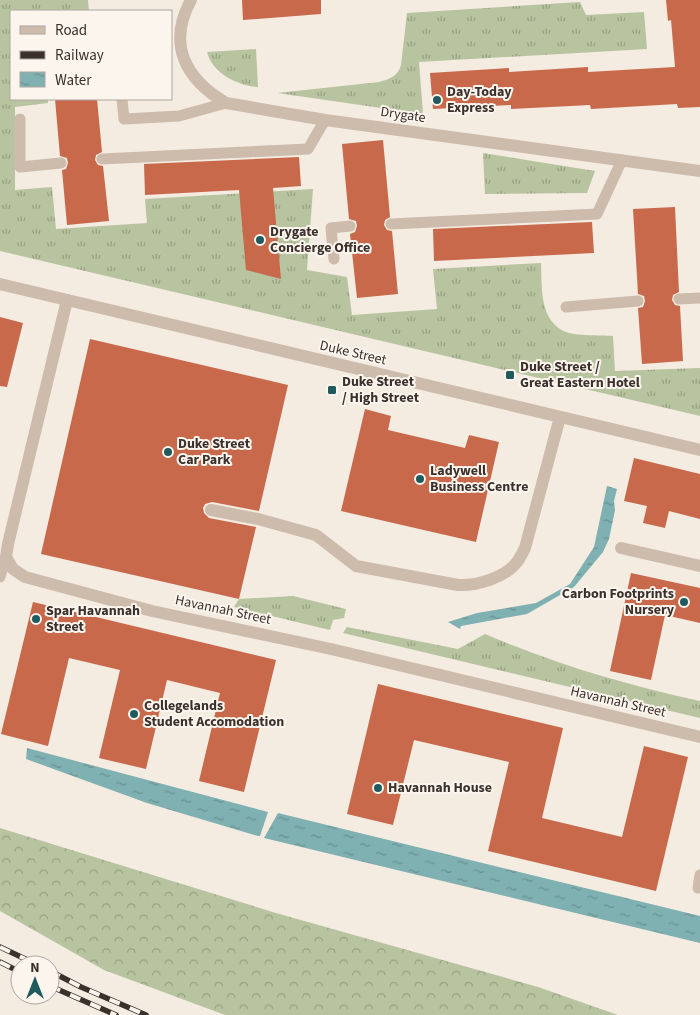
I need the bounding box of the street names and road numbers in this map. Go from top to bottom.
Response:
street label: Drygate [379,102,427,128]
street label: Duke Street [318,336,388,370]
street label: Havannah Street [173,590,273,630]
street label: Havannah Street [568,681,668,723]

